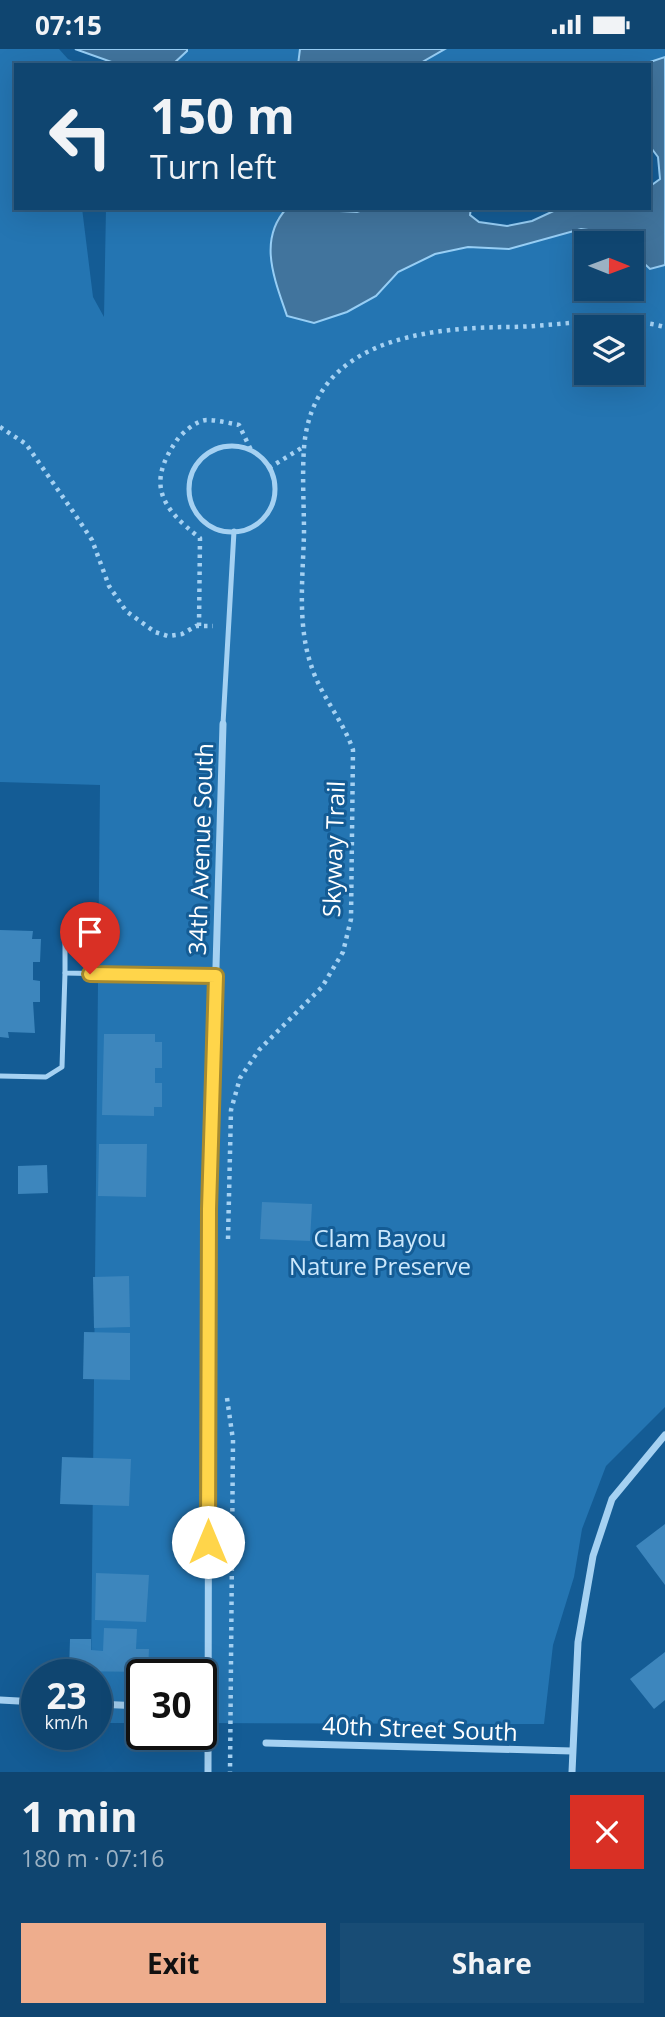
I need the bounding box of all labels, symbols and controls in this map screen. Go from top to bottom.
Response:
text: 07:15 [35,7,102,43]
text: 150 m [150,82,295,148]
icon: left [35,91,126,182]
text: Turn left [150,145,276,188]
north arrow [574,231,644,301]
map controls [574,231,644,385]
button: layers [574,315,644,385]
street label: 34th Avenue South [180,742,220,956]
street label: Skyway Trail [314,780,352,918]
pin [60,902,120,974]
icon: arrive [71,913,109,951]
park label: Clam Bayou Nature Preserve [289,1221,471,1282]
position arrow [171,1505,245,1579]
speed limit sign: 30 [126,1659,217,1750]
text: 23 [46,1672,87,1719]
street label: 40th Street South [322,1708,518,1748]
text: km/h [45,1710,88,1734]
text: 1 min [21,1787,138,1844]
button: close [570,1795,644,1869]
text: 180 m · 07:16 [21,1842,164,1874]
button: Exit [21,1923,326,2003]
button: Share [340,1923,644,2003]

